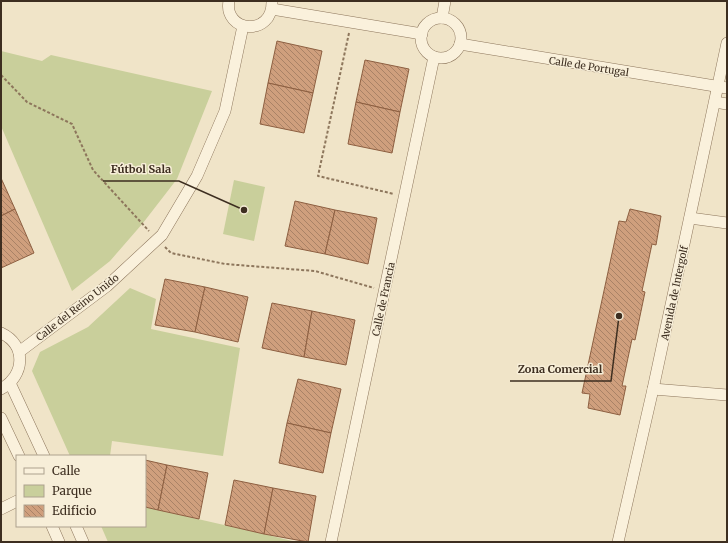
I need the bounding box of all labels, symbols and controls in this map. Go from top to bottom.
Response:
street label: Calle de Portugal [548,54,630,79]
callout: Fútbol Sala [103,158,179,181]
text: Fútbol Sala [111,162,171,176]
street label: Avenida de Intergolf [658,243,691,343]
street label: Calle de Francia [369,260,398,337]
street label: Calle del Reino Unido [33,271,121,344]
callout: Zona Comercial [510,358,611,381]
text: Zona Comercial [518,362,603,376]
legend [16,455,146,527]
text: Calle [52,463,80,478]
text: Parque [52,483,92,498]
text: Edificio [52,503,96,518]

